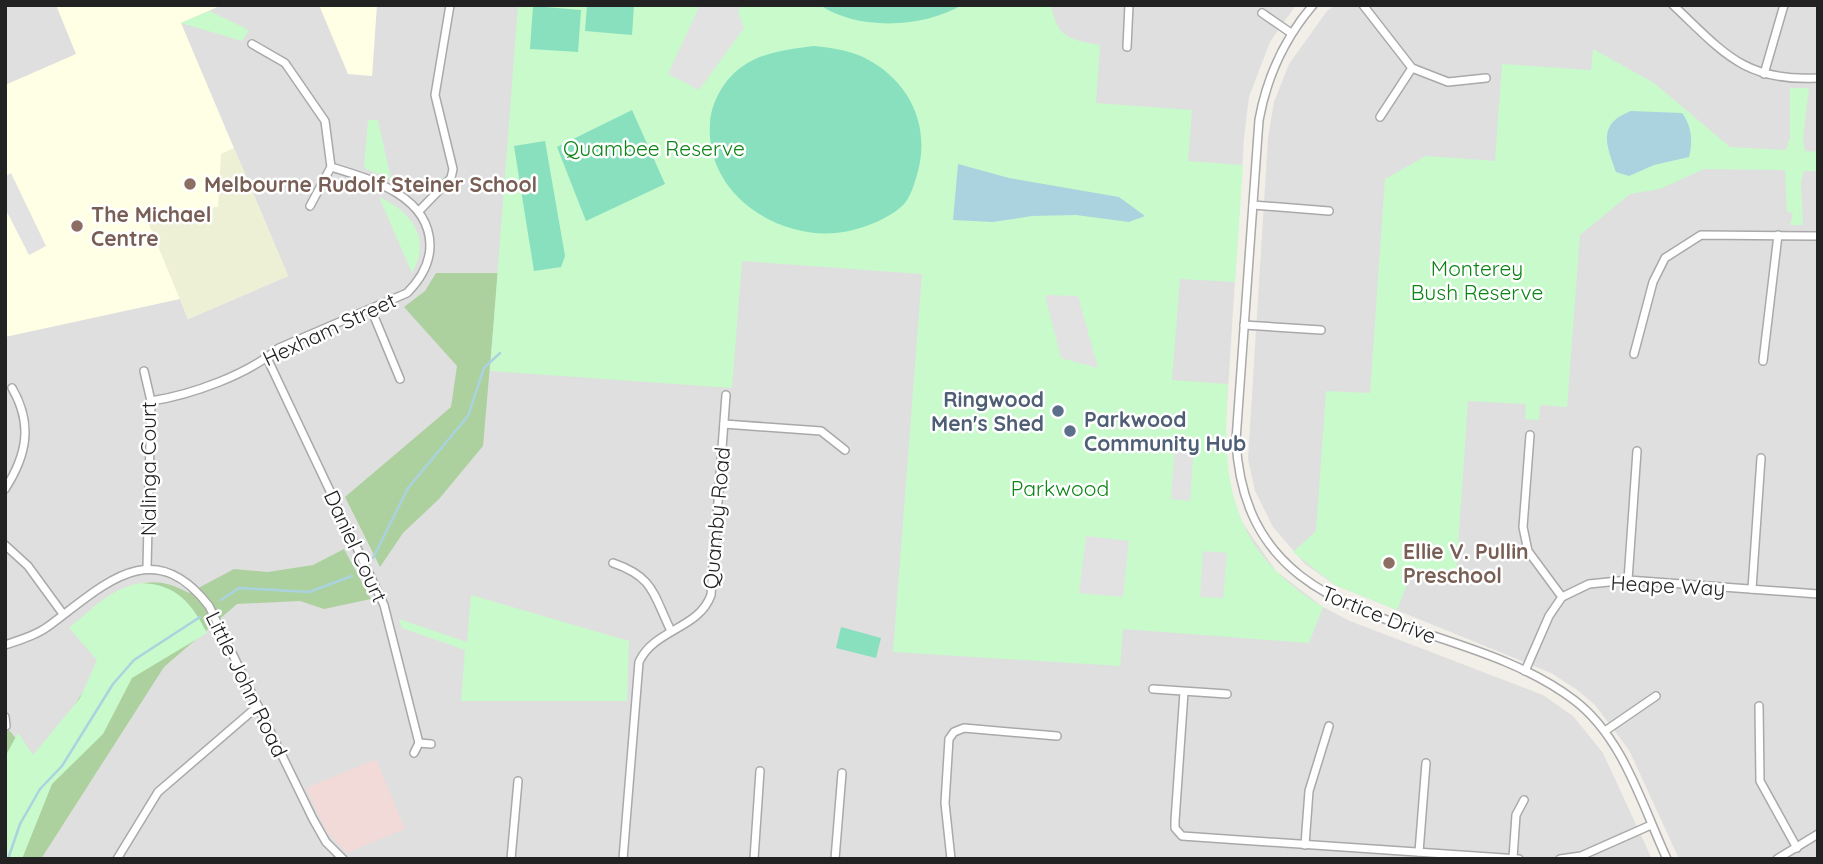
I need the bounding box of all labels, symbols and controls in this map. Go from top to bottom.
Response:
park label: Quambee Reserve [563,135,745,161]
place label: Melbourne Rudolf Steiner School [204,171,537,197]
marker: Melbourne Rudolf Steiner School [182,176,198,192]
place label: The Michael Centre [91,201,211,251]
marker: The Michael Centre [69,218,85,234]
park label: Monterey Bush Reserve [1411,255,1543,305]
street label: Hexham Street [258,287,400,371]
place label: Ringwood Men's Shed [931,386,1044,436]
street label: Nalinga Court [135,402,161,536]
marker: Ringwood Men's Shed [1050,403,1066,419]
place label: Parkwood Community Hub [1084,406,1246,456]
marker: Parkwood Community Hub [1062,423,1078,439]
street label: Quamby Road [697,446,735,590]
park label: Parkwood [1011,475,1109,501]
street label: Daniel Court [319,486,393,606]
place label: Ellie V. Pullin Preschool [1403,538,1529,588]
marker: Ellie V. Pullin Preschool [1381,555,1397,571]
street label: Heape Way [1610,569,1726,601]
street label: Tortice Drive [1318,579,1440,649]
street label: Little John Road [201,607,293,761]

